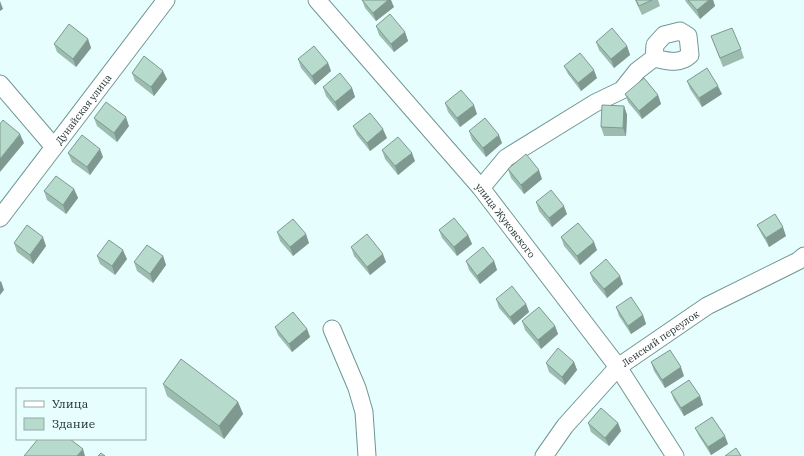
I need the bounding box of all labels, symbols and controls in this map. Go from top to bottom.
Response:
street label: Дунайская улица [52,71,115,147]
street label: улица Жуковского [472,180,538,261]
street label: Ленский переулок [619,307,702,370]
legend [16,388,146,440]
text: Улица [52,396,89,411]
text: Здание [52,416,95,431]

